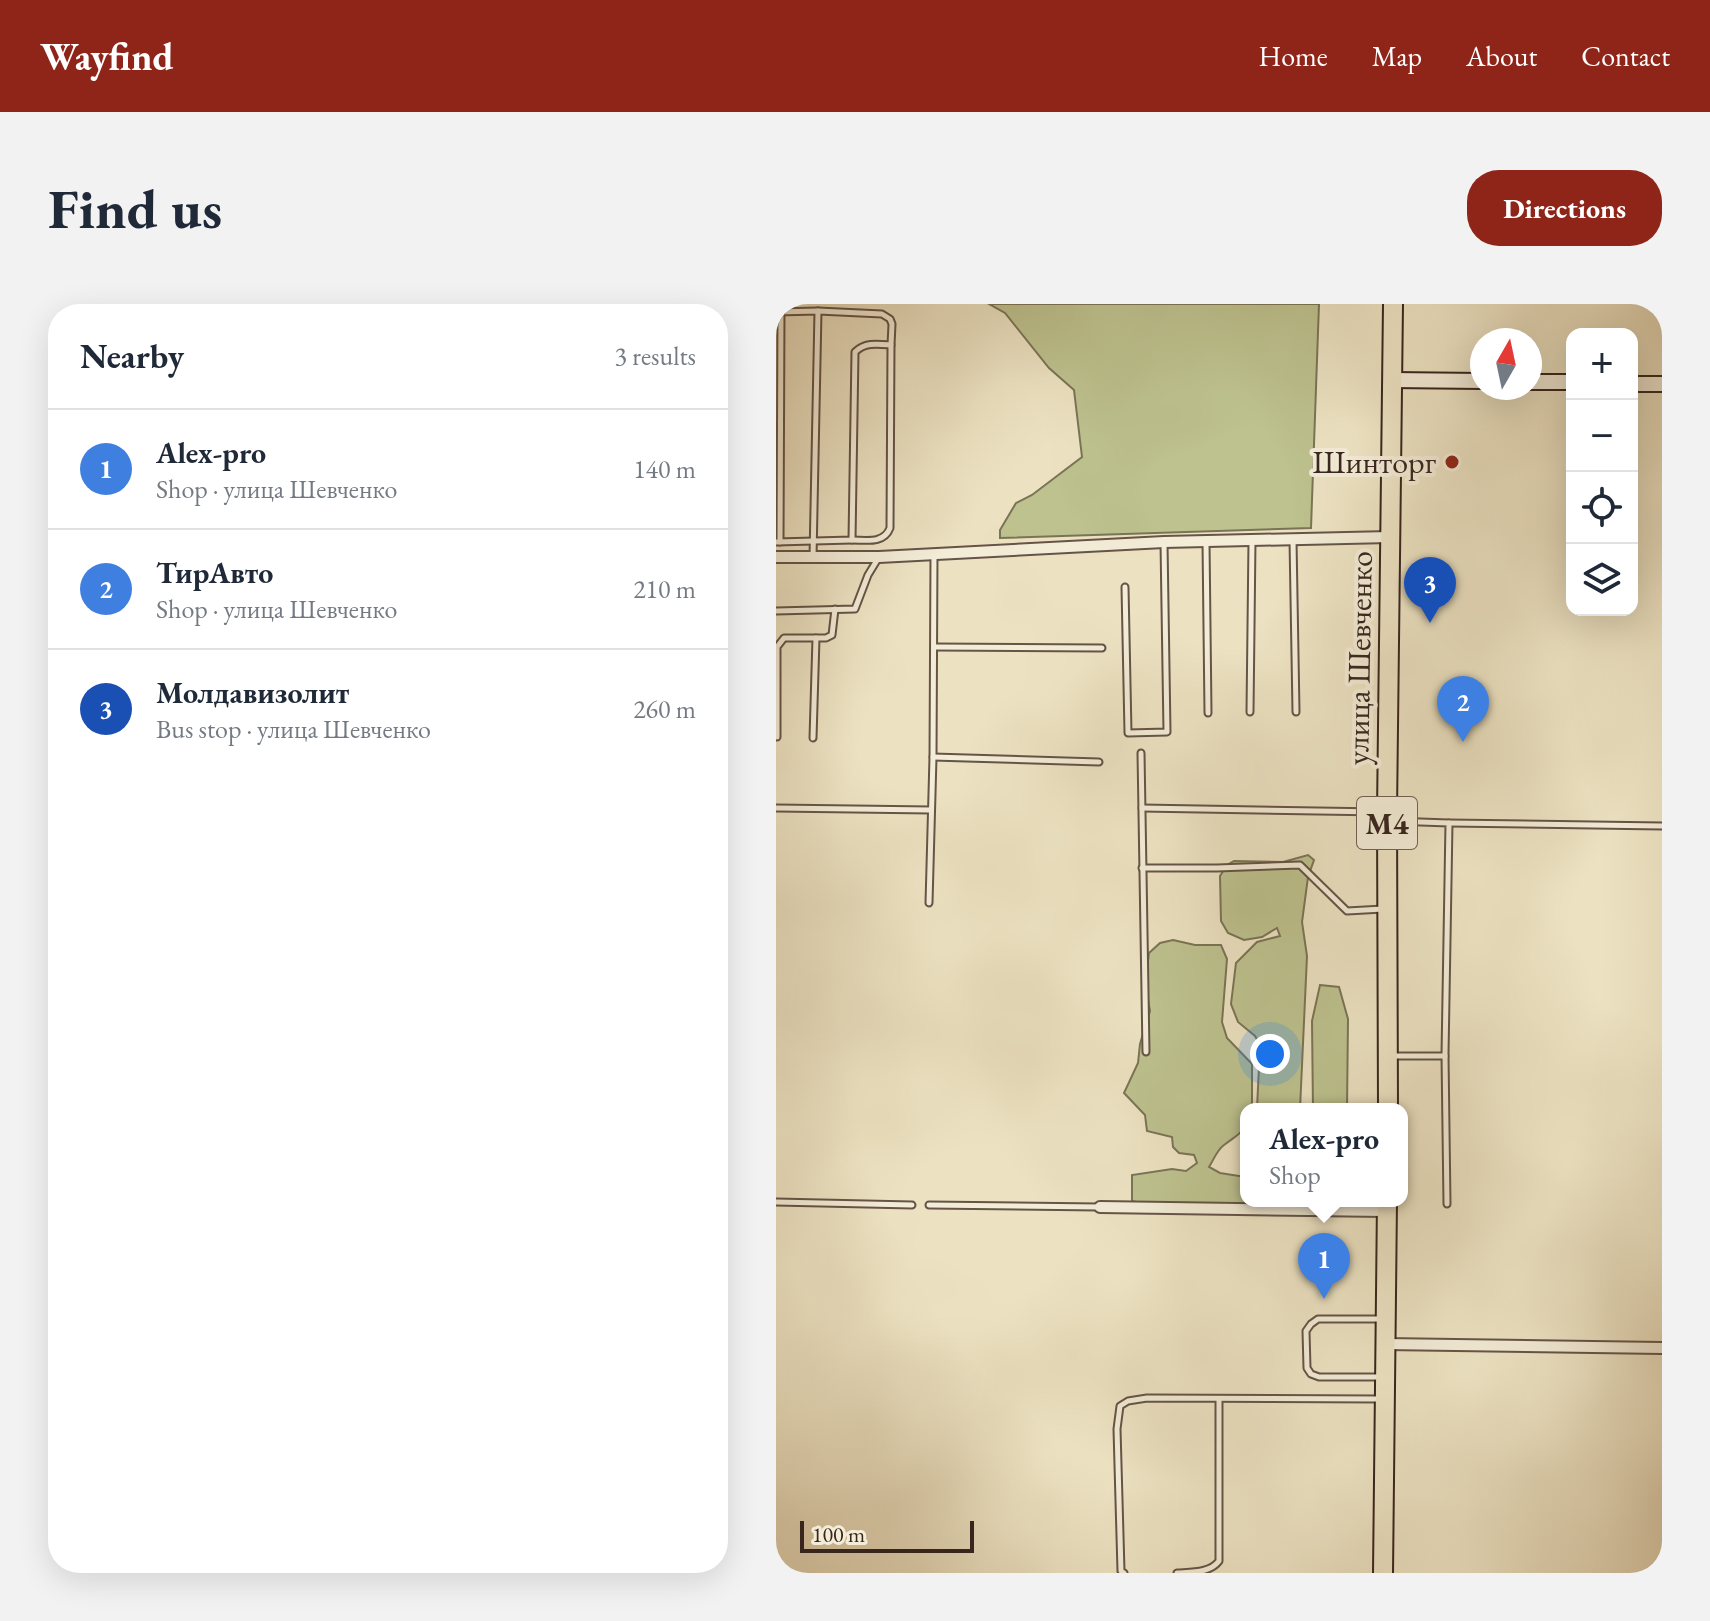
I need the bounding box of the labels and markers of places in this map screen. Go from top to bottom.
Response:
place label: Шинторг [1312,441,1437,483]
marker: Шинторг [1443,453,1461,471]
pin: 3 [1404,557,1456,623]
pin: 2 [1437,676,1489,742]
pin: 1 [1298,1233,1350,1299]

